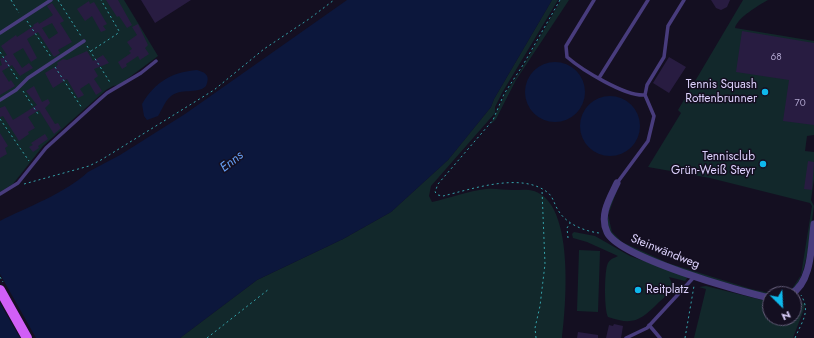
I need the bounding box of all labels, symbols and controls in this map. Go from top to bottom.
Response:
house number: 68 [770,52,782,64]
place label: Tennis Squash Rottenbrunner [685,78,757,106]
marker: Tennis Squash Rottenbrunner [760,87,770,97]
house number: 70 [794,98,806,110]
water label: Enns [217,148,247,176]
place label: Tennisclub Grün-Weiß Steyr [671,150,755,178]
marker: Tennisclub Grün-Weiß Steyr [758,159,768,169]
street label: Steinwändweg [628,232,702,272]
place label: Reitplatz [646,283,689,297]
marker: Reitplatz [633,285,643,295]
north arrow [762,286,802,326]
text: N [779,307,794,325]

